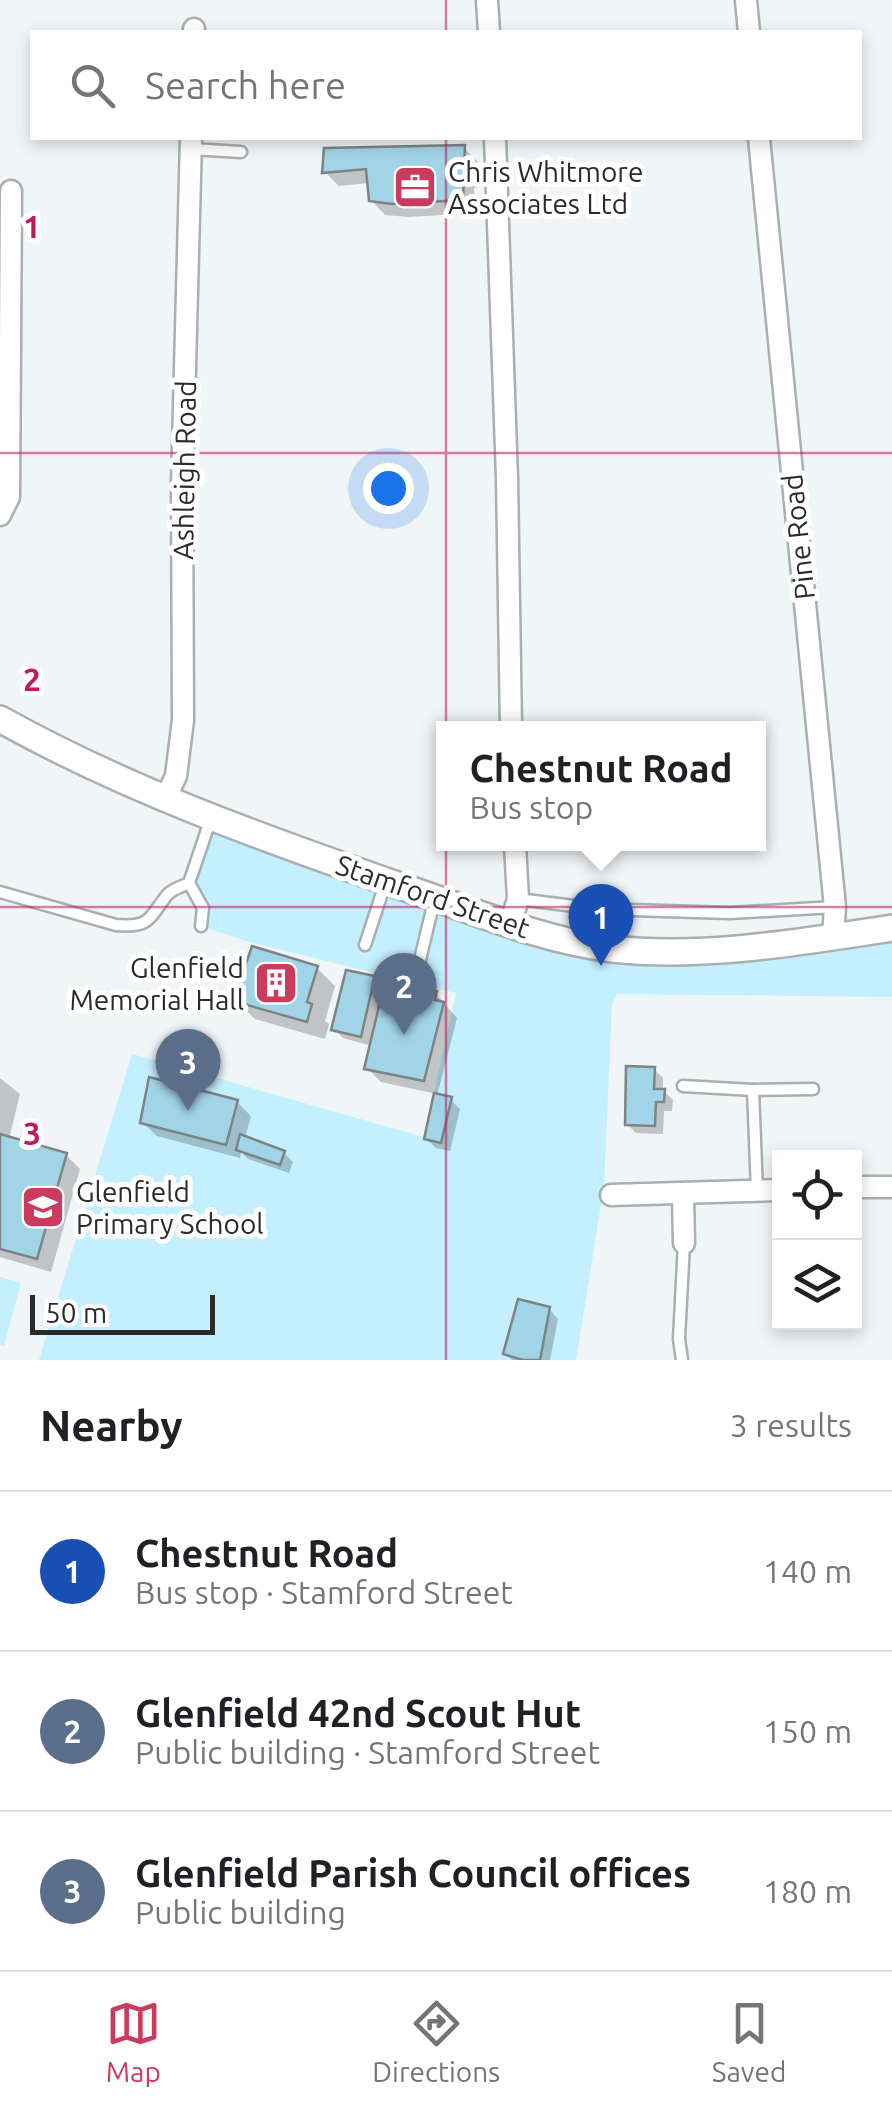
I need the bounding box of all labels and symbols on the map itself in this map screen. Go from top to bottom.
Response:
place label: Chris Whitmore Associates Ltd [448,156,643,219]
office icon: Chris Whitmore Associates Ltd [392,164,438,210]
text: 1 [23,208,41,244]
street label: Ashleigh Road [167,380,201,560]
your location [363,463,414,514]
street label: Pine Road [776,473,820,601]
text: 2 [23,661,41,697]
street label: Stamford Street [332,848,534,944]
pin: 1 [568,884,634,966]
place label: Glenfield Memorial Hall [70,952,244,1015]
pin: 2 [372,952,436,1035]
building icon: Glenfield Memorial Hall [253,960,299,1006]
pin: 3 [156,1028,220,1111]
text: 3 [23,1115,41,1151]
place label: Glenfield Primary School [76,1176,264,1239]
school or university icon: Glenfield Primary School [20,1184,66,1230]
scale bar [30,1290,215,1334]

